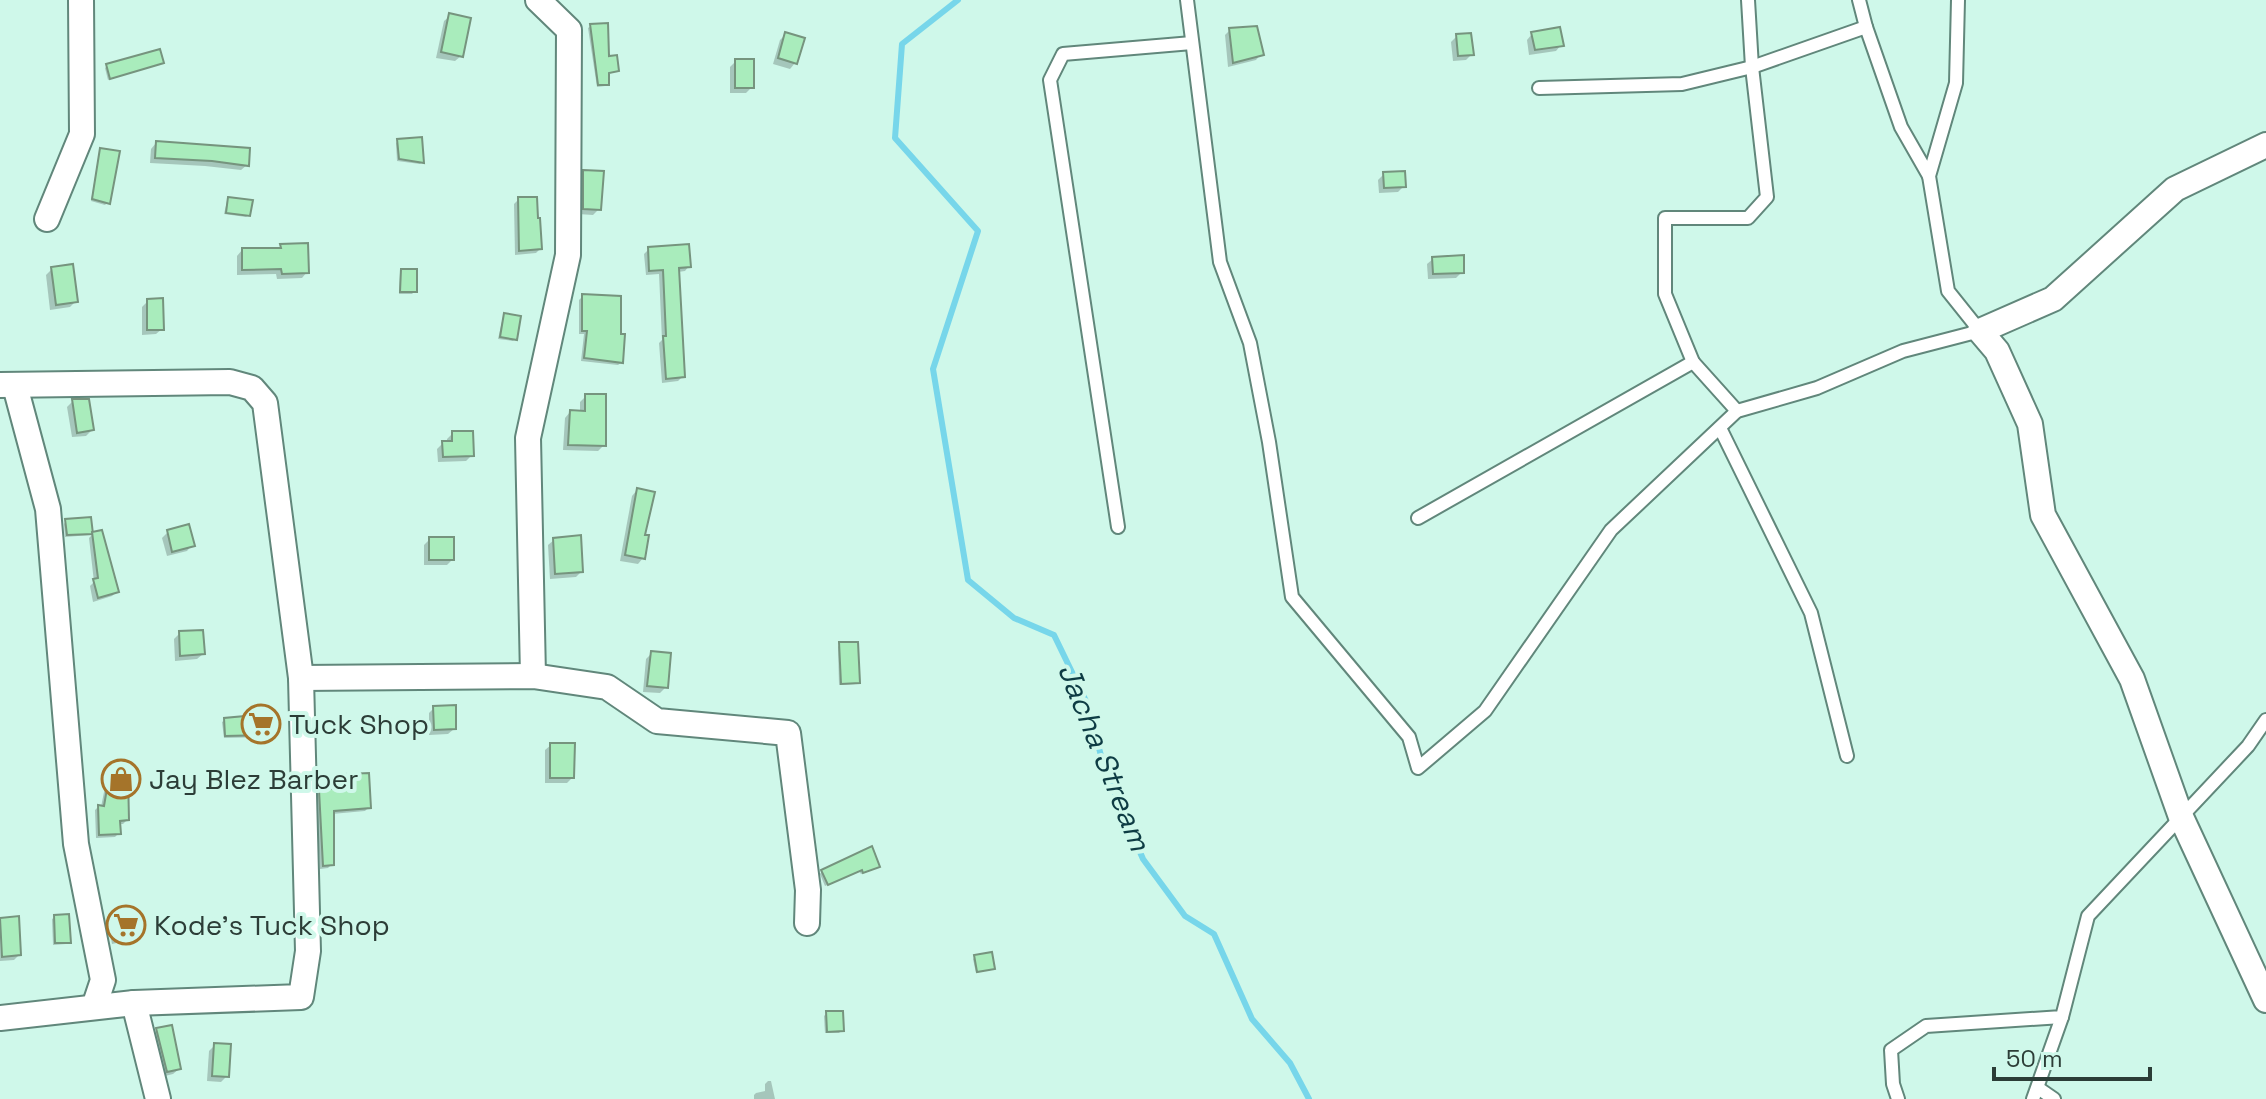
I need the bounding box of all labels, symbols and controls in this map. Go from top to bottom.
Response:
water label: Jacha Stream [1049,657,1160,857]
supermarket icon: Tuck Shop [240,703,282,745]
place label: Tuck Shop [289,706,429,742]
shop icon: Jay Blez Barber [100,758,142,800]
place label: Jay Blez Barber [149,761,359,797]
supermarket icon: Kode's Tuck Shop [105,904,147,946]
place label: Kode's Tuck Shop [154,907,390,943]
scale bar [1994,1031,2150,1081]
text: 50 m [2006,1043,2063,1074]

